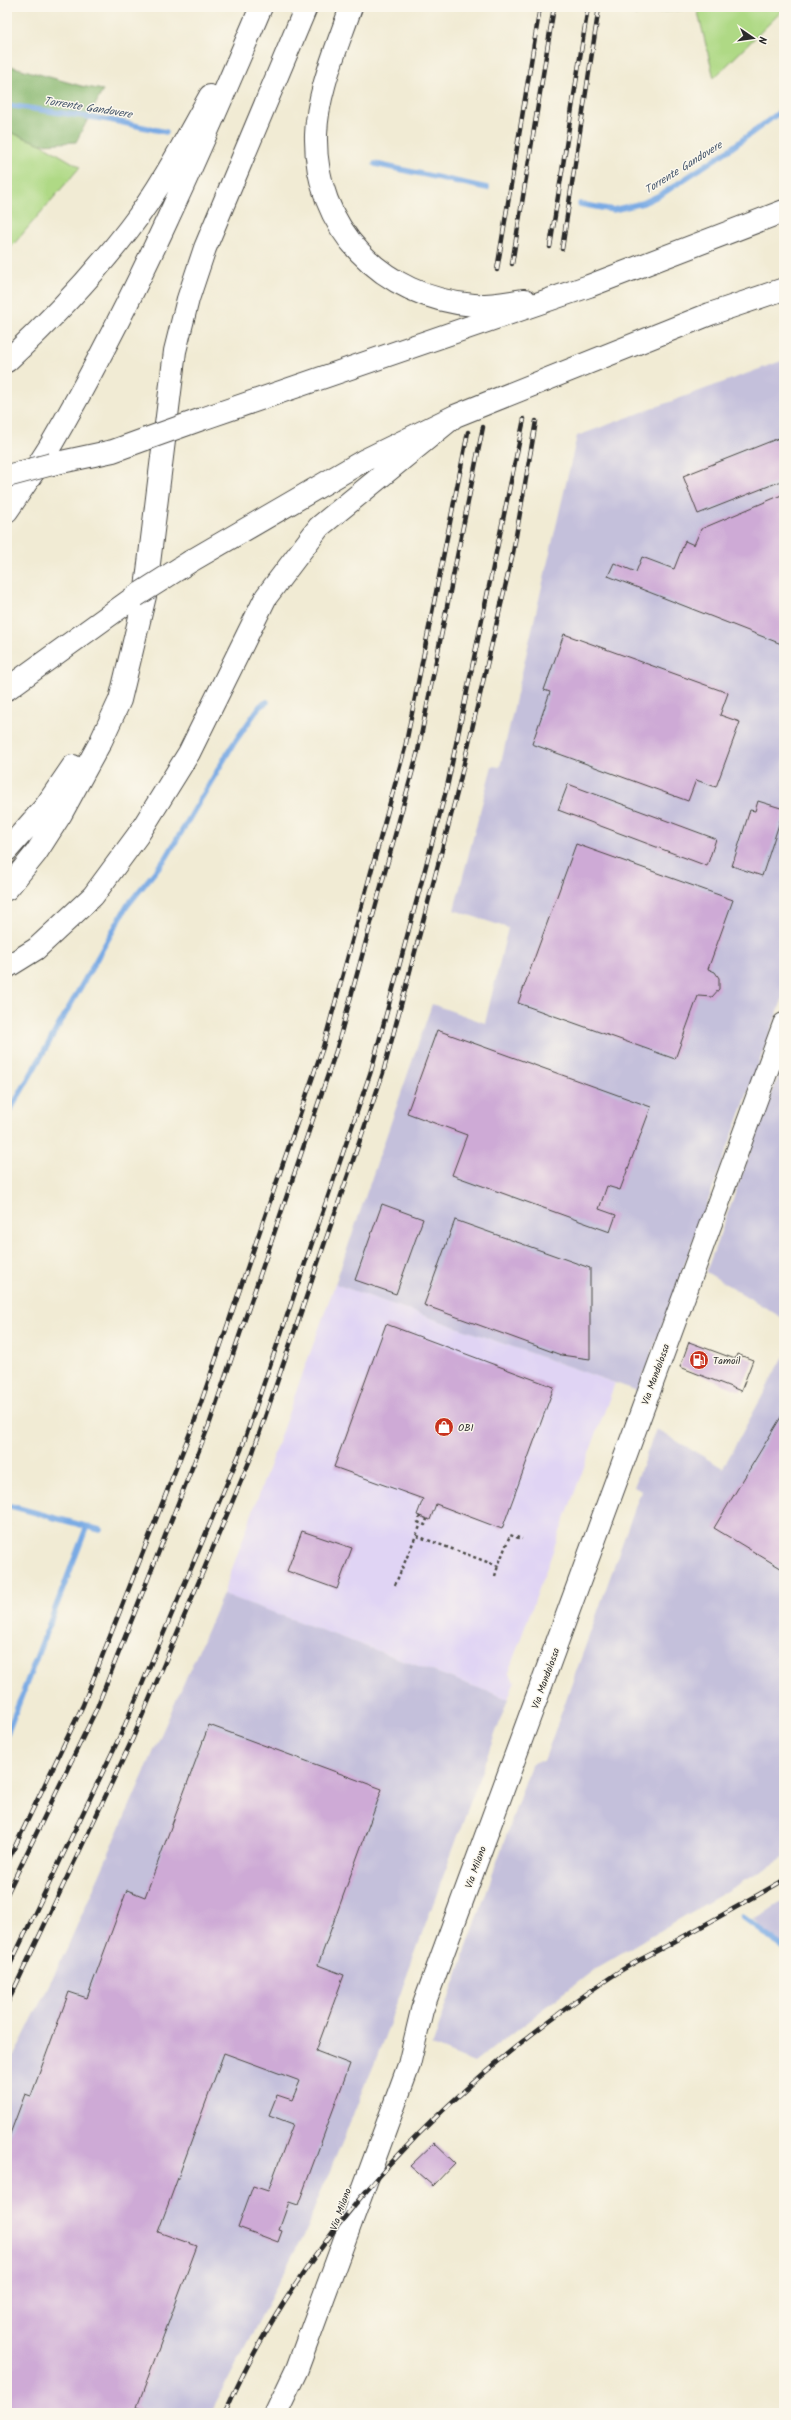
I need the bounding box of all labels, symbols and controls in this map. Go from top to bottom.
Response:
north arrow [733,18,773,58]
text: N [752,35,771,45]
water label: Torrente Gandovere [42,92,134,124]
water label: Torrente Gandovere [641,136,727,199]
street label: Via Mandolossa [637,1341,675,1407]
fuel station icon: Tamoil [688,1349,710,1371]
place label: Tamoil [713,1353,741,1369]
shop icon: OBI [433,1416,455,1438]
place label: OBI [458,1420,474,1436]
street label: Via Mandolossa [527,1645,565,1711]
street label: Via Milano [461,1844,491,1891]
street label: Via Milano [326,2186,356,2233]

